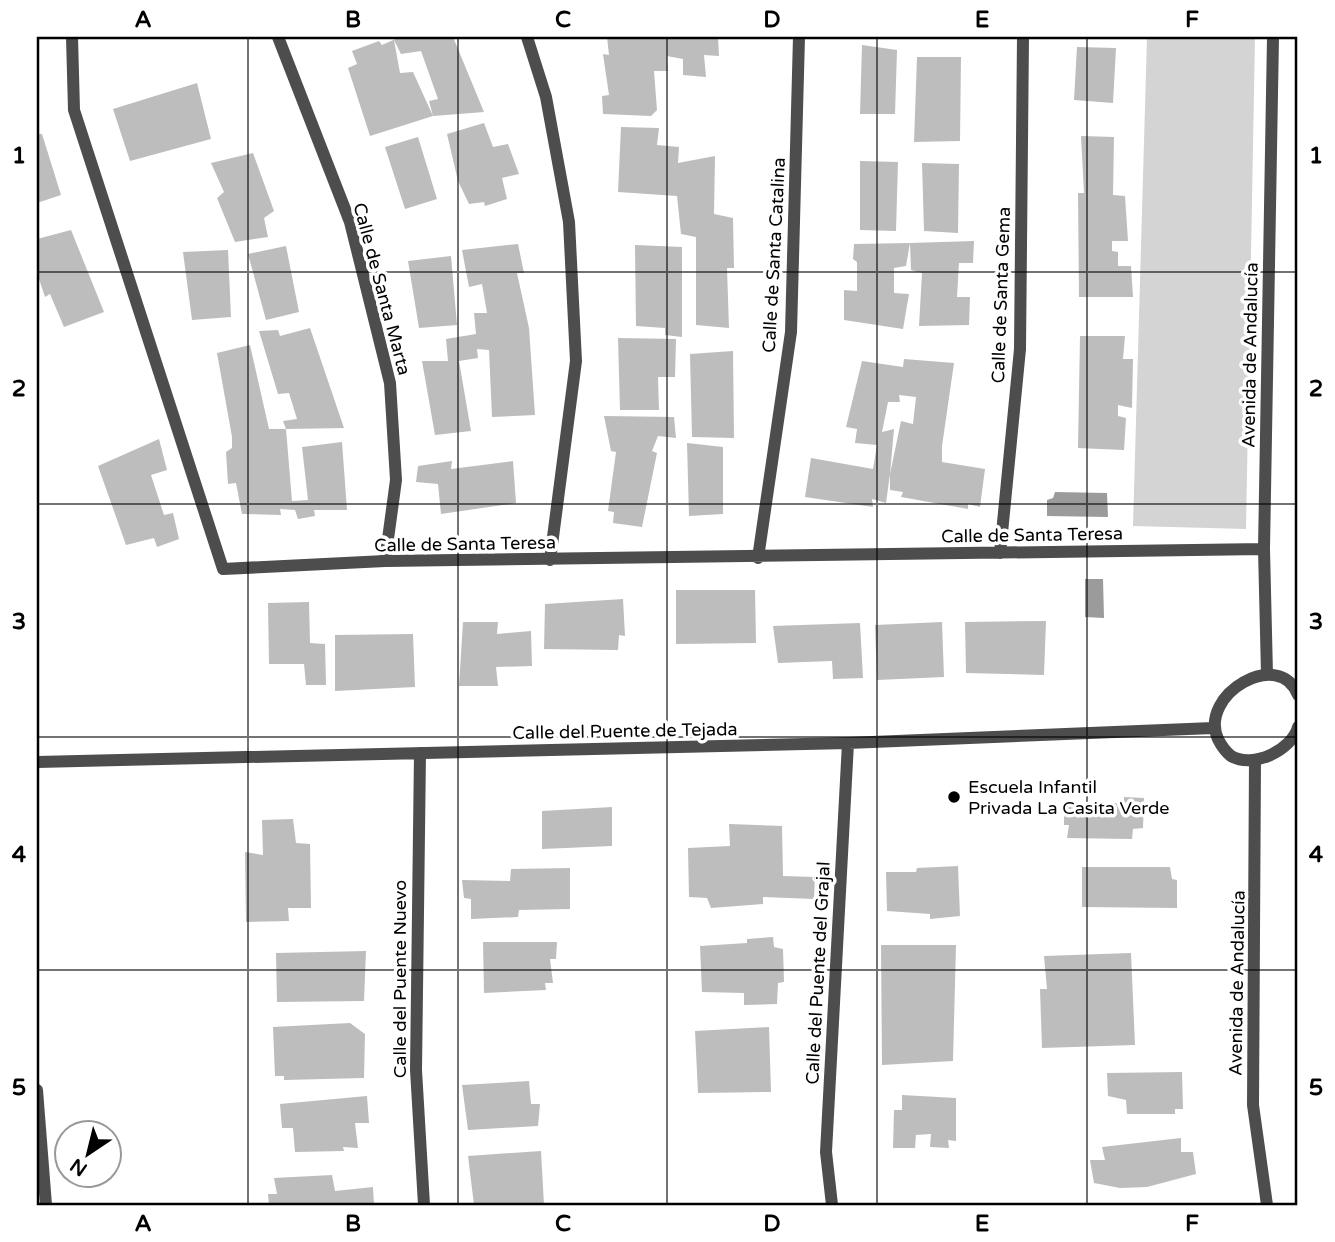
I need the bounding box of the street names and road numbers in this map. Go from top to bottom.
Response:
street label: Calle de Santa Catalina [758,157,790,353]
street label: Calle de Santa Marta [348,200,416,378]
street label: Calle de Santa Gema [987,206,1015,384]
street label: Avenida de Andalucía [1237,262,1263,448]
street label: Calle de Santa Teresa [941,522,1123,548]
street label: Calle de Santa Teresa [374,531,556,557]
street label: Calle del Puente de Tejada [512,718,738,744]
street label: Calle del Puente del Grajal [801,861,835,1085]
street label: Calle del Puente Nuevo [389,880,411,1078]
street label: Avenida de Andalucía [1224,890,1250,1076]

